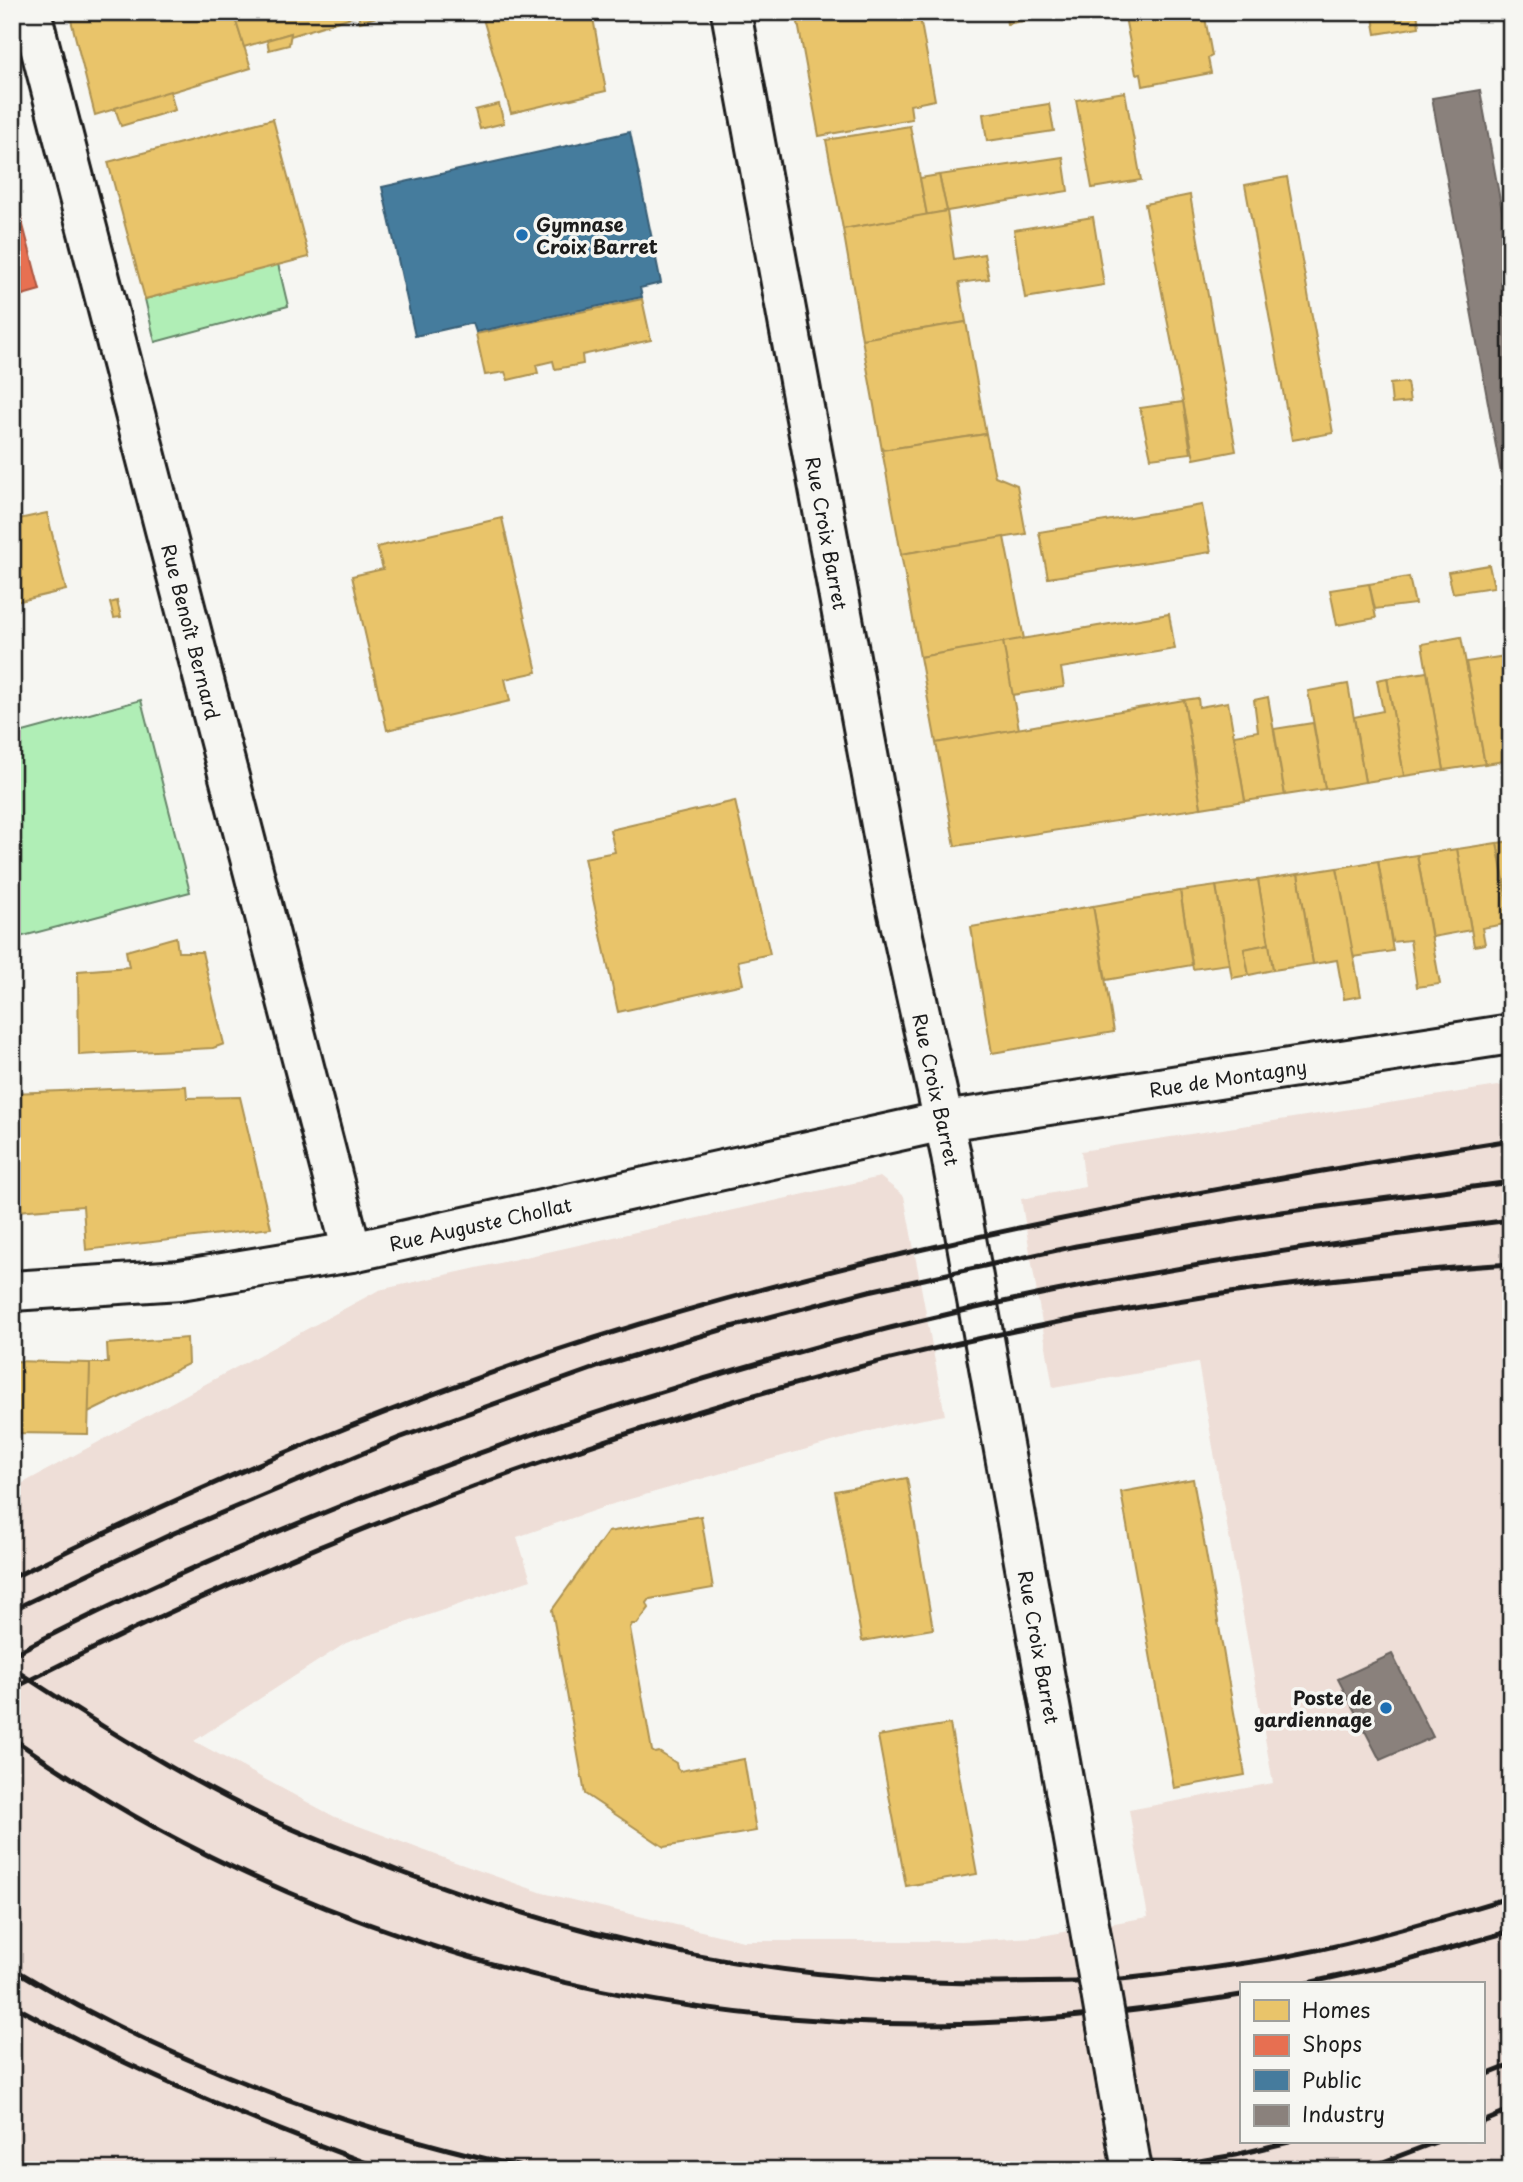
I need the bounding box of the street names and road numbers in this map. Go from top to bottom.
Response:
street label: Rue Croix Barret [799,454,855,612]
street label: Rue Benoît Bernard [155,541,228,723]
street label: Rue Croix Barret [906,1011,967,1168]
street label: Rue de Montagny [1147,1052,1308,1103]
street label: Rue Auguste Chollat [387,1190,574,1257]
street label: Rue Croix Barret [1012,1568,1067,1726]

